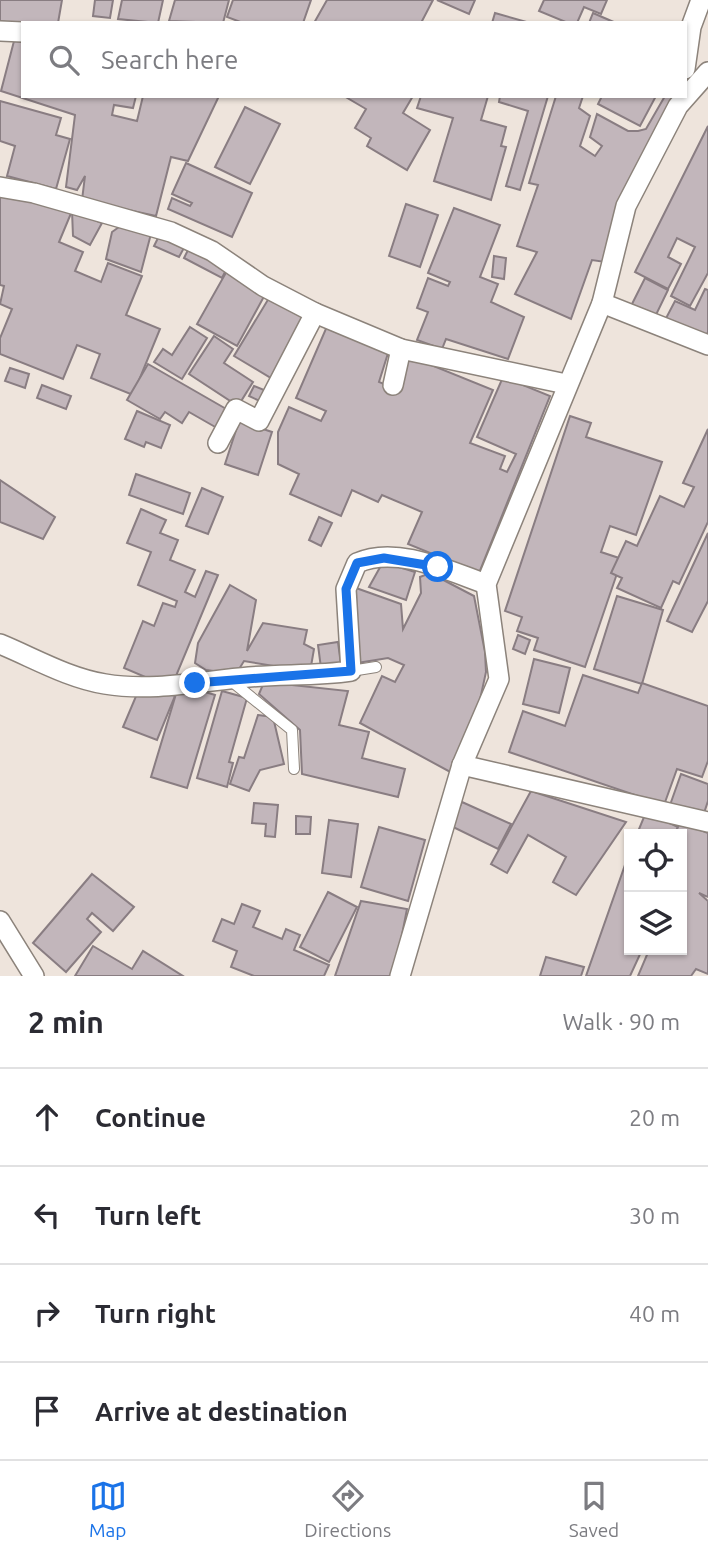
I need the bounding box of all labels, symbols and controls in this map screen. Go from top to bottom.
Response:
search box [21,21,687,98]
icon: search [45,41,83,79]
text: Search here [101,45,238,74]
route start [422,551,453,582]
route end [179,667,210,698]
map controls [624,829,687,955]
button: locate [624,829,687,892]
button: layers [624,892,687,955]
text: 2 min [28,1005,104,1039]
text: Walk · 90 m [562,1009,680,1034]
icon: ahead [28,1098,66,1136]
text: Continue [95,1103,206,1132]
text: 20 m [629,1105,680,1130]
icon: left [28,1196,66,1234]
text: Turn left [95,1201,201,1230]
text: 30 m [629,1203,680,1228]
icon: right [28,1294,66,1332]
text: Turn right [95,1299,216,1328]
text: 40 m [629,1301,680,1326]
icon: arrive [28,1392,66,1430]
text: Arrive at destination [95,1397,348,1426]
tab: Map [89,1477,127,1541]
tab: Directions [304,1477,391,1541]
tab: Saved [569,1477,619,1541]

